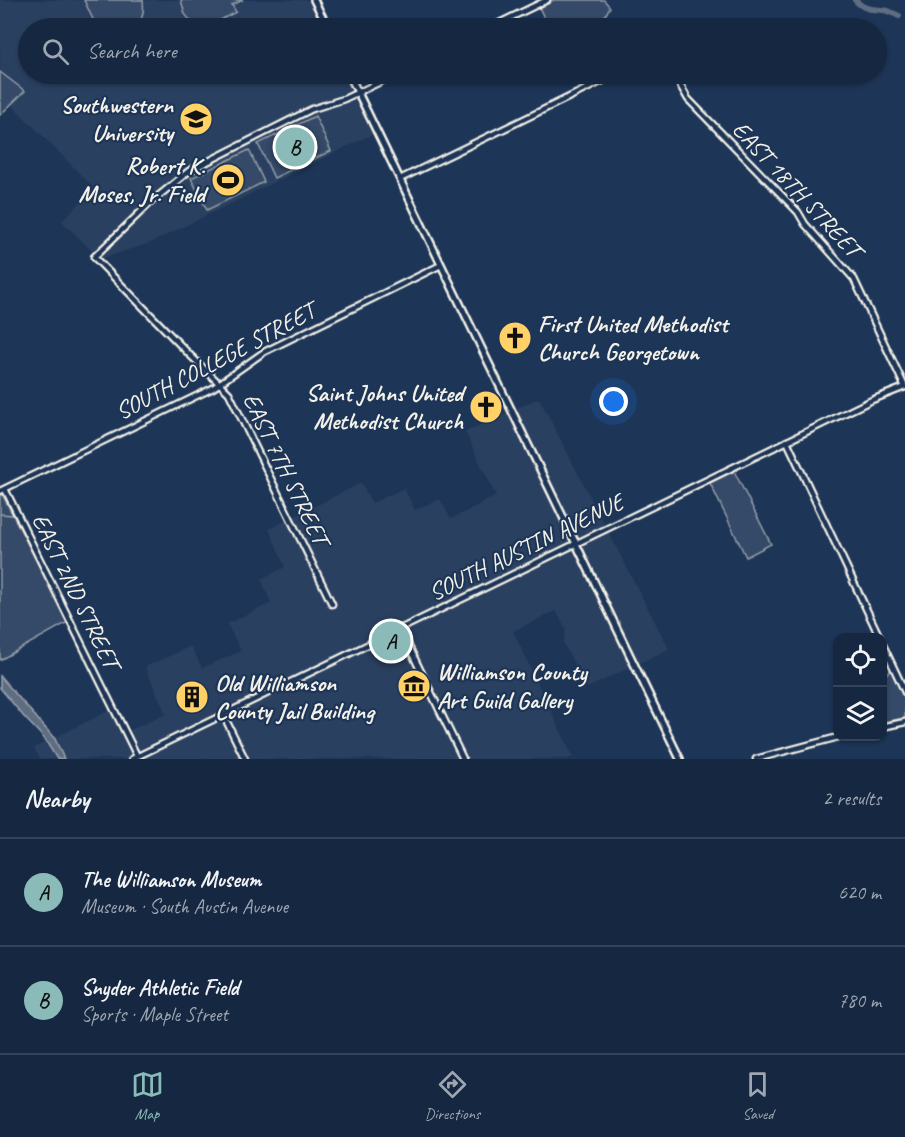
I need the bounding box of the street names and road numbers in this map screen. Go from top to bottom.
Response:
street label: EAST 18TH STREET [726,114,872,268]
street label: SOUTH COLLEGE STREET [110,293,325,426]
street label: EAST 7TH STREET [236,388,338,555]
street label: SOUTH AUSTIN AVENUE [424,486,631,607]
street label: EAST 2ND STREET [26,509,129,679]

